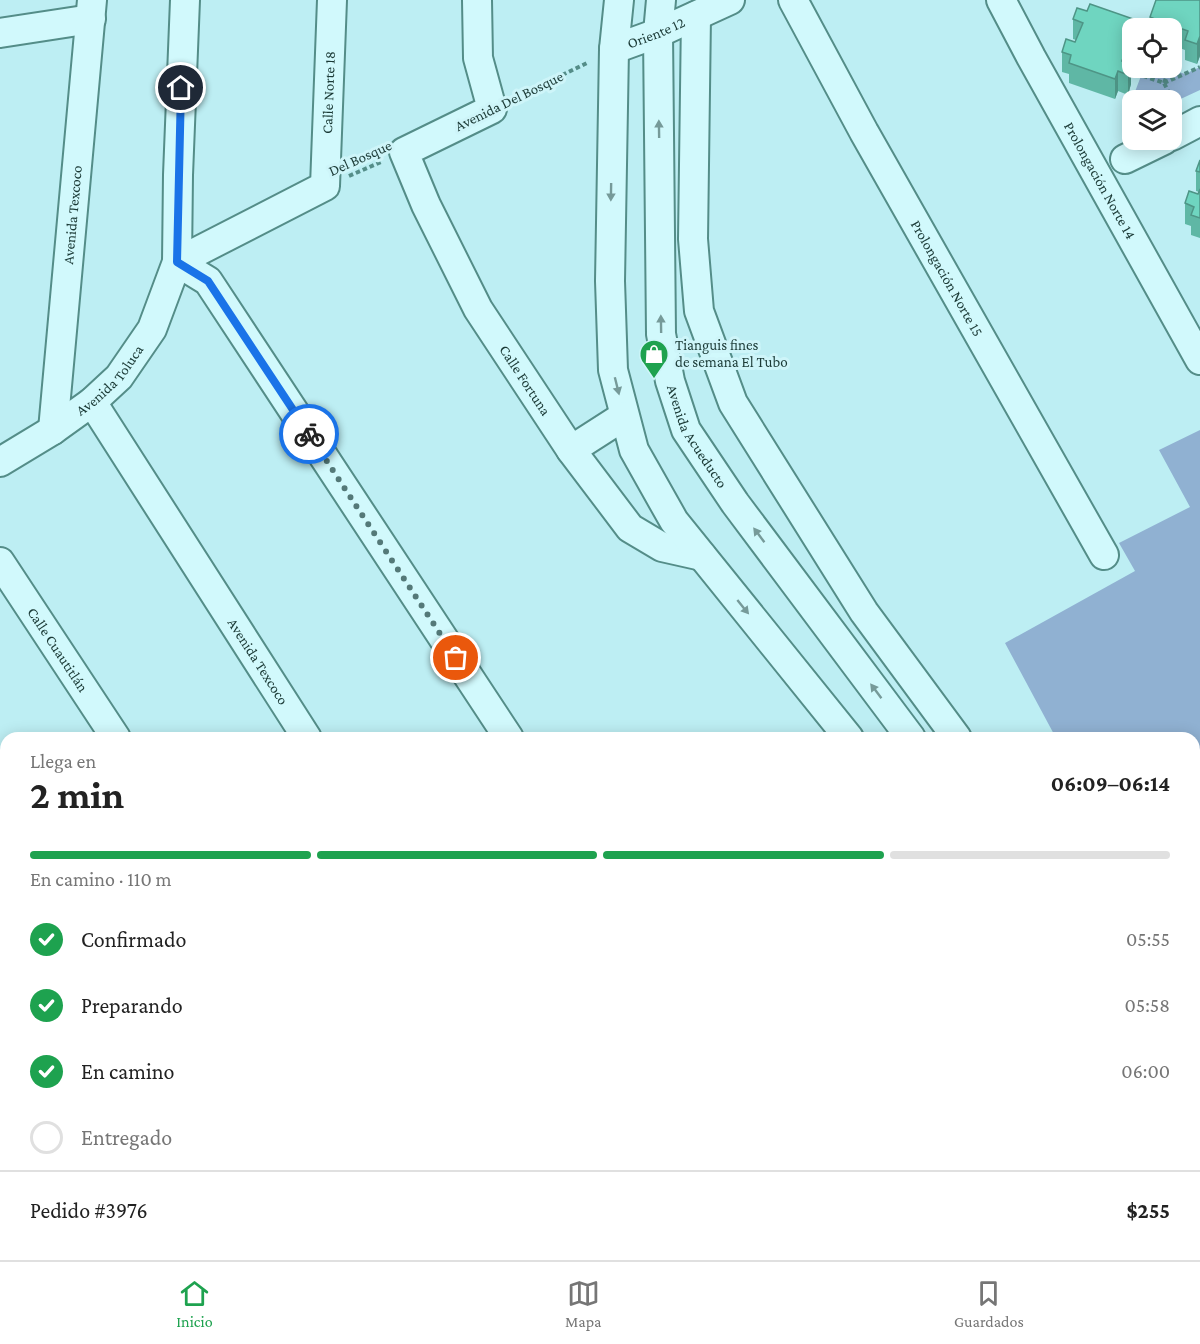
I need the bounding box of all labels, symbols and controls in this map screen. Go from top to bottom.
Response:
street label: Oriente 12 [625,14,687,51]
map controls [1122,18,1182,150]
button: locate [1122,18,1182,78]
street label: Calle Norte 18 [319,51,338,134]
pin [155,62,206,113]
street label: Avenida Del Bosque [452,68,566,135]
icon: home [164,71,197,104]
button: layers [1122,90,1182,150]
street label: Prolongación Norte 14 [1061,119,1139,242]
one-way arrow [654,120,664,139]
street label: Del Bosque [326,137,395,180]
street label: Avenida Texcoco [60,165,85,265]
one-way arrow [607,182,616,201]
street label: Prolongación Norte 15 [908,217,986,339]
one-way arrow [656,315,666,334]
place label: Tianguis fines de semana El Tubo [675,337,788,370]
shop icon: Tianguis fines de semana El Tubo [638,338,670,380]
street label: Avenida Toluca [73,342,147,419]
street label: Calle Fortuna [496,342,554,419]
one-way arrow [612,377,622,395]
street label: Avenida Acueducto [664,383,731,491]
courier [279,404,339,464]
icon: bike [293,418,326,451]
one-way arrow [754,528,766,543]
one-way arrow [736,600,749,615]
street label: Calle Cuautitlán [24,605,91,695]
street label: Avenida Texcoco [225,615,292,708]
pin [430,632,481,683]
icon: bag [439,641,472,674]
one-way arrow [871,684,883,699]
text: Llega en [30,750,96,772]
text: 06:09–06:14 [1051,771,1170,796]
text: 2 min [30,773,124,816]
text: En camino · 110 m [30,868,172,890]
icon: check [30,923,63,956]
text: Confirmado [81,927,187,952]
text: 05:55 [1126,928,1170,950]
icon: check [30,989,63,1022]
text: Preparando [81,993,183,1018]
text: 05:58 [1124,994,1170,1016]
icon: check [30,1055,63,1088]
text: En camino [81,1059,174,1084]
text: 06:00 [1121,1060,1170,1082]
text: Entregado [81,1125,172,1150]
text: Pedido #3976 [30,1198,148,1223]
text: $255 [1127,1198,1170,1223]
tab: Inicio [176,1277,213,1330]
tab: Mapa [565,1277,602,1330]
tab: Guardados [954,1277,1024,1330]

